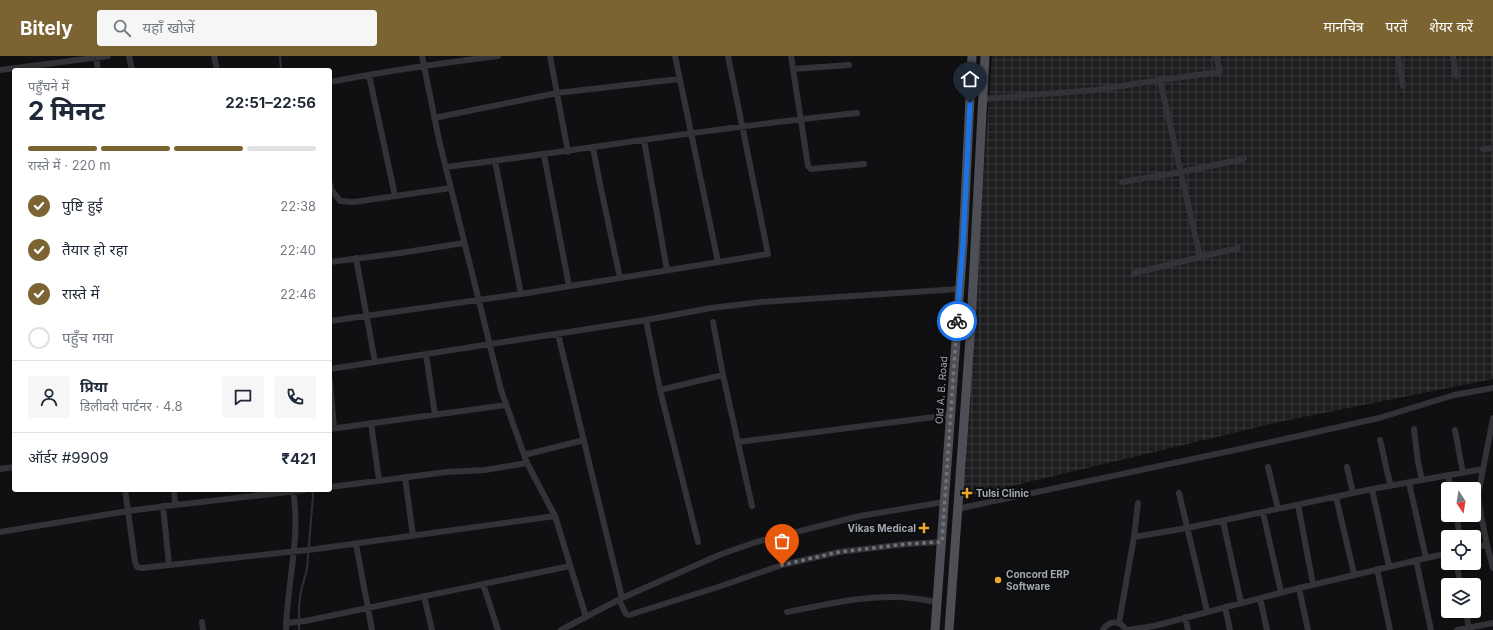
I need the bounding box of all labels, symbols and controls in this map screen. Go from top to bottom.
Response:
search box [97,10,377,46]
text: Bitely [20,17,73,40]
icon: search [111,17,133,39]
text: यहाँ खोजें [143,18,195,37]
text: मानचित्र [1324,18,1364,35]
text: परतें [1386,18,1407,35]
text: शेयर करें [1429,18,1473,35]
pin [953,62,987,103]
icon: home [959,68,981,90]
text: पहुँचने में [28,78,69,94]
text: 22:51–22:56 [225,93,316,112]
text: 2 मिनट [28,95,105,126]
text: रास्ते में · 220 m [28,157,111,173]
icon: check [28,195,50,217]
text: पुष्टि हुई [62,196,103,215]
text: 22:38 [280,198,316,214]
icon: check [28,239,50,261]
text: तैयार हो रहा [62,240,128,259]
text: 22:40 [280,242,316,258]
icon: check [28,283,50,305]
text: रास्ते में [62,284,100,303]
text: 22:46 [280,286,316,302]
courier [937,301,977,341]
icon: bike [946,310,968,332]
text: पहुँच गया [62,328,113,347]
street label: Old A. B. Road [933,356,949,424]
button: person [28,376,70,418]
button: chat [222,376,264,418]
button: phone [274,376,316,418]
text: प्रिया [80,377,108,396]
text: डिलीवरी पार्टनर · 4.8 [80,398,182,414]
text: ऑर्डर #9909 [28,448,109,467]
text: ₹421 [281,449,316,468]
north arrow [1441,482,1481,522]
map controls [1441,482,1481,618]
marker: Tulsi Clinic [961,487,973,499]
place label: Tulsi Clinic [976,487,1029,499]
place label: Vikas Medical [847,522,916,534]
marker: Vikas Medical [919,523,929,533]
pin [765,524,799,565]
icon: bag [771,530,793,552]
button: locate [1441,530,1481,570]
place label: Concord ERP Software [1006,568,1070,592]
marker: Concord ERP Software [993,575,1003,585]
button: layers [1441,578,1481,618]

